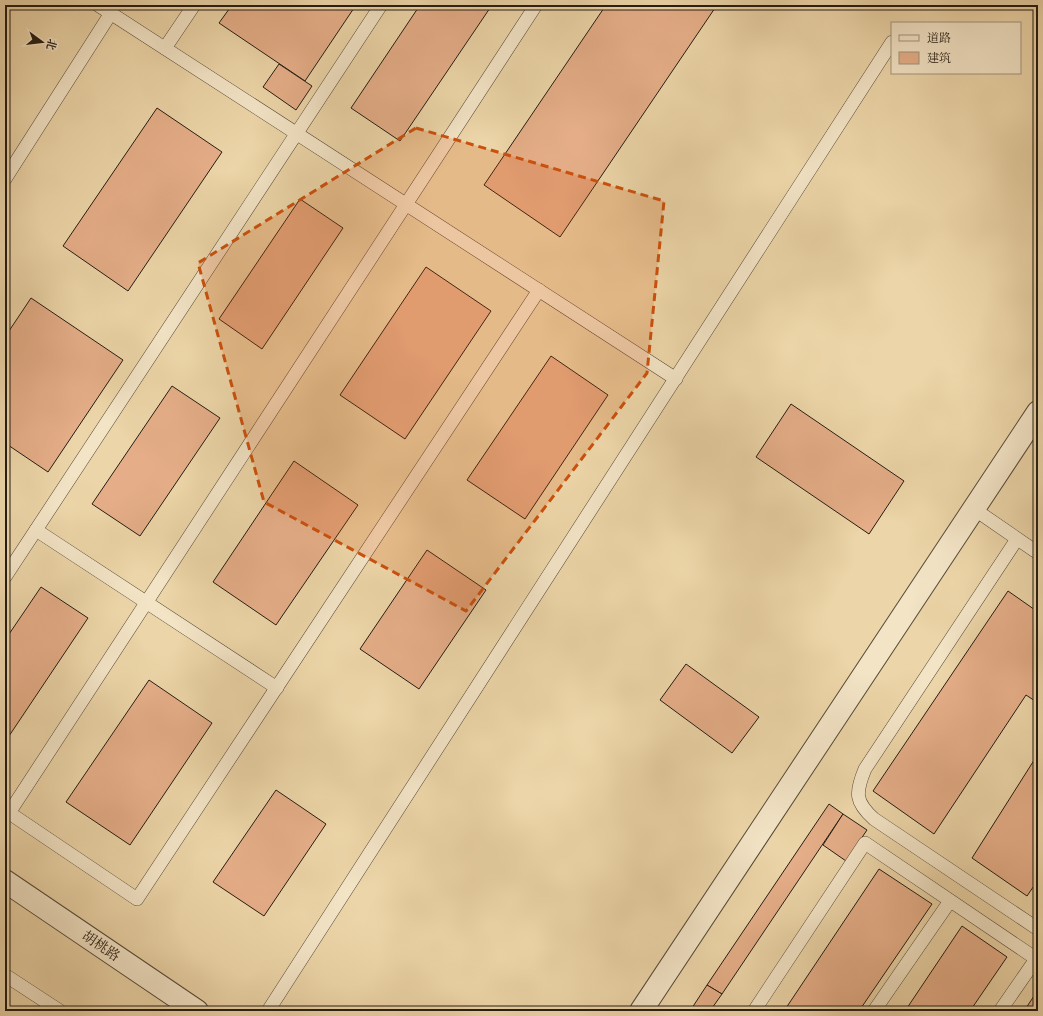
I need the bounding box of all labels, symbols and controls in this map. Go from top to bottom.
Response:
north arrow [22,22,62,62]
legend [891,22,1021,74]
text: 道路 [927,30,951,46]
text: 北 [43,37,60,52]
text: 建筑 [927,50,951,66]
street label: 胡桃路 [78,926,124,966]

